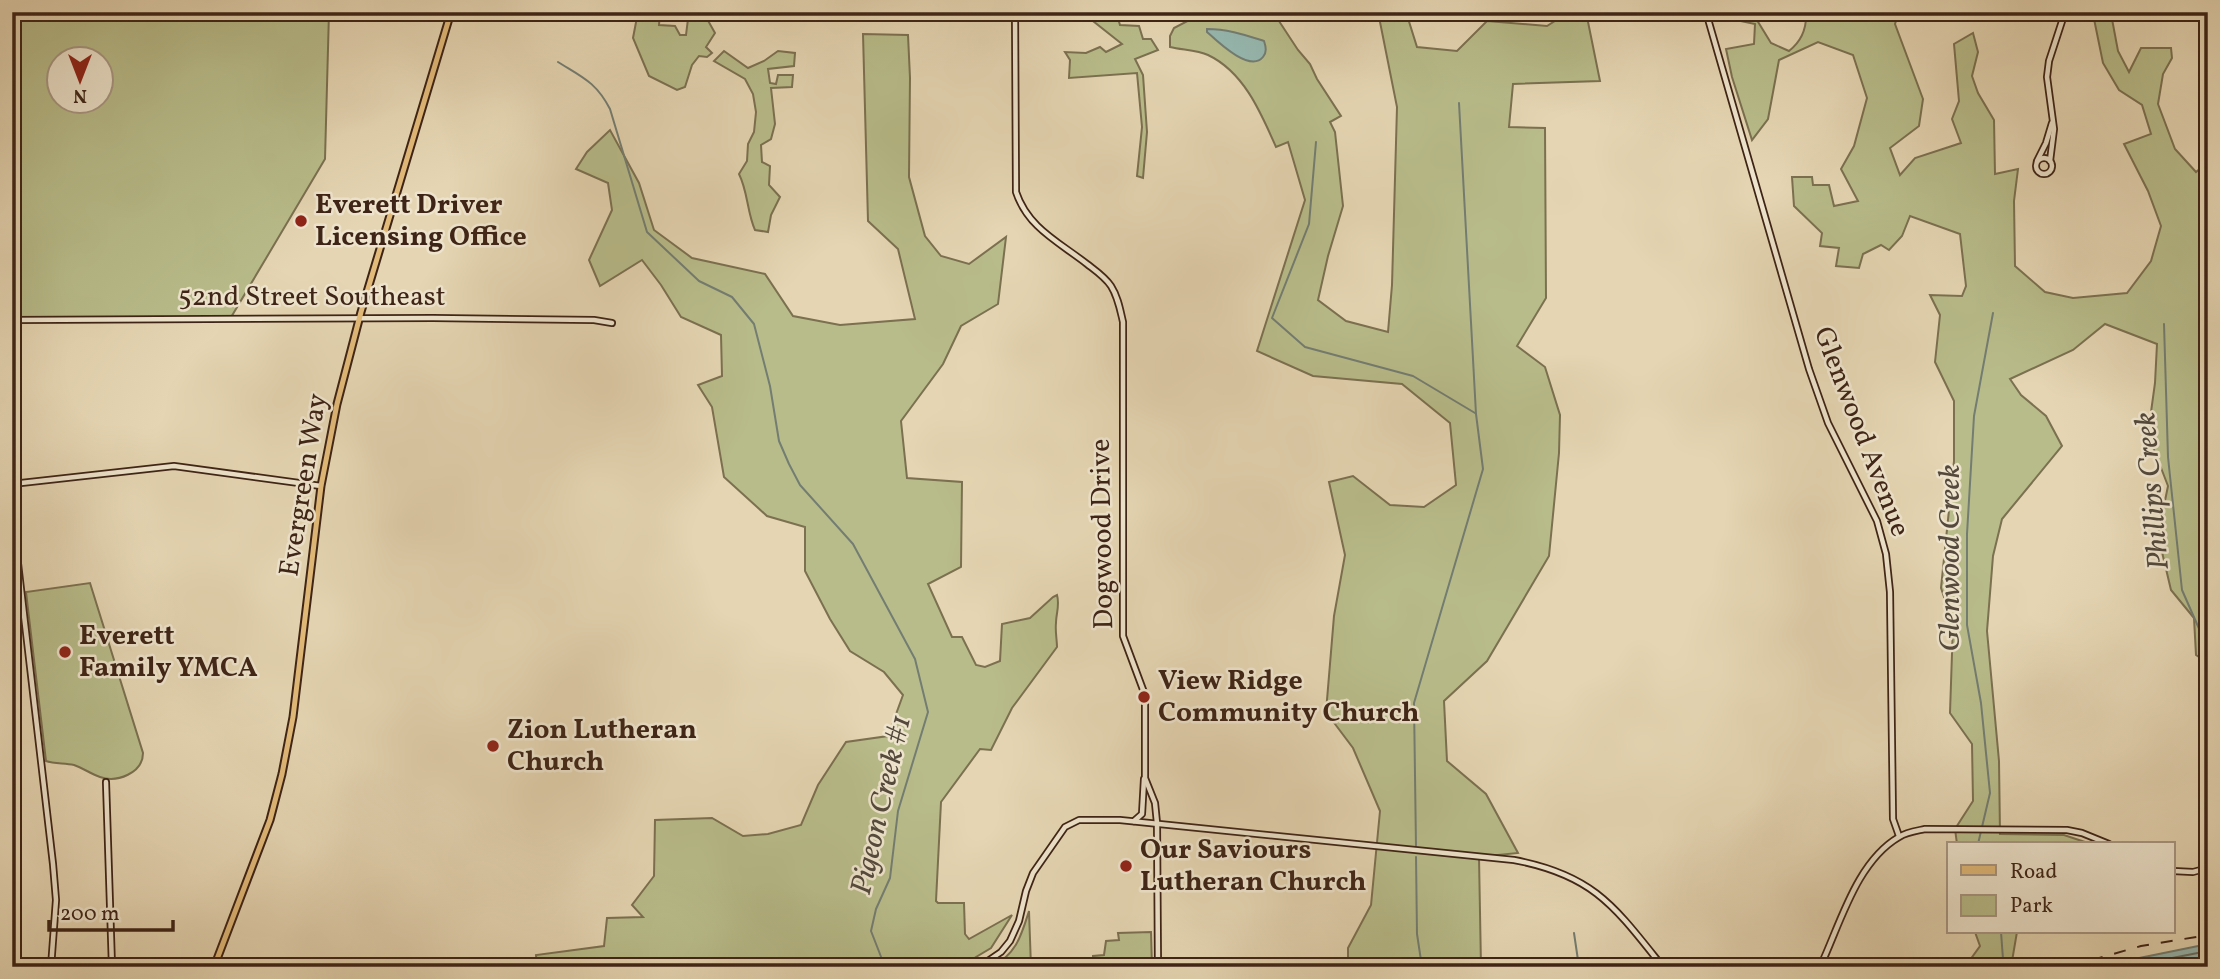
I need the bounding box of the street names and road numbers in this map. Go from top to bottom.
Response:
street label: 52nd Street Southeast [178,278,446,317]
street label: Glenwood Avenue [1803,321,1919,543]
street label: Evergreen Way [270,391,338,579]
street label: Dogwood Drive [1082,438,1124,630]

